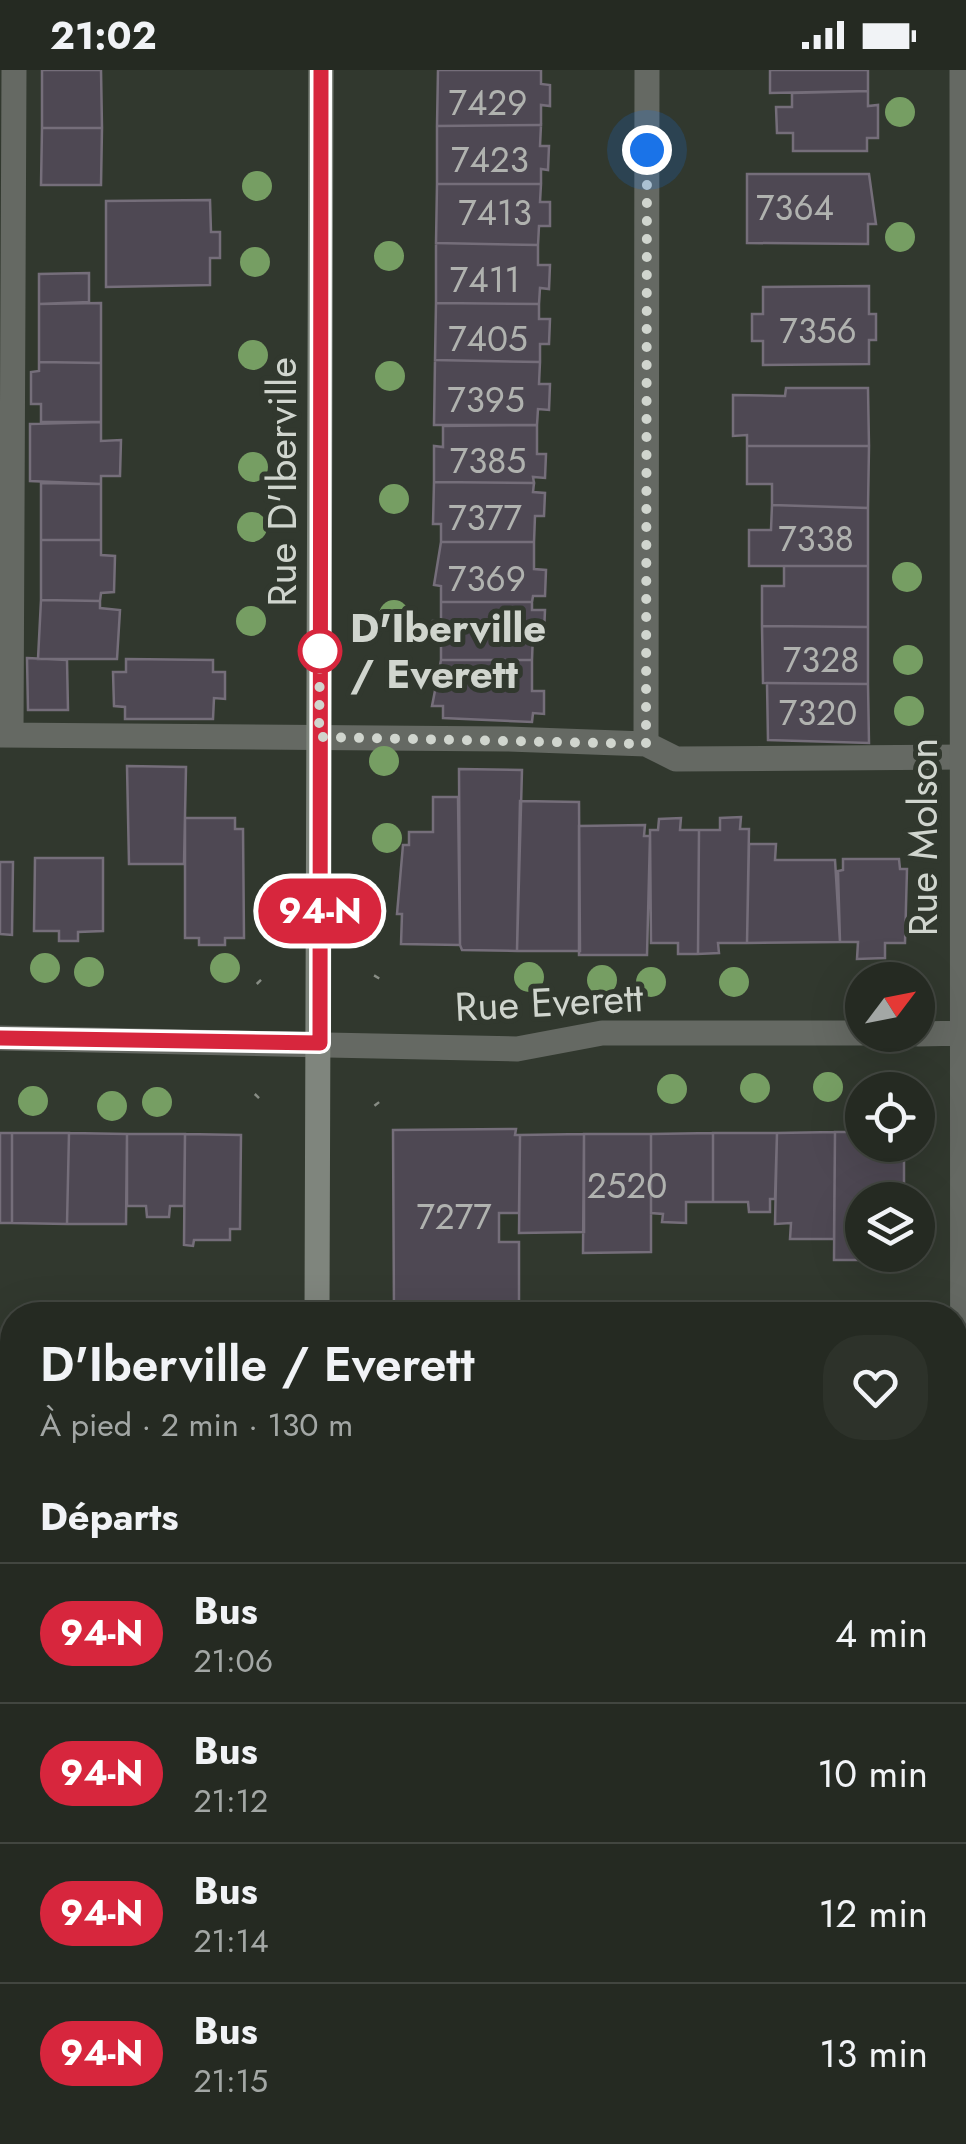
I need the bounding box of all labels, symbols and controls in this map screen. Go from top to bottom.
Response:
text: 21:02 [50,8,157,63]
house number: 7429 [449,78,527,128]
your location [622,125,672,175]
house number: 7423 [451,135,529,185]
house number: 7364 [756,183,834,233]
house number: 7413 [458,188,532,238]
house number: 7411 [450,255,520,305]
house number: 7356 [779,306,857,356]
house number: 7405 [448,314,528,364]
street label: Rue D'Iberville [253,357,311,607]
house number: 7395 [447,375,525,425]
house number: 7385 [450,436,526,486]
house number: 7377 [448,493,522,543]
house number: 7338 [778,514,854,564]
house number: 7369 [448,554,526,604]
place label: D'Iberville / Everett [350,599,546,703]
marker: D'Iberville / Everett [299,630,341,672]
house number: 7328 [783,635,859,685]
house number: 7320 [779,688,857,738]
street label: Rue Molson [894,738,952,936]
line badge: 94-N [250,878,390,944]
text: 94-N [278,886,362,936]
north arrow [845,962,935,1052]
map controls [845,962,935,1272]
street label: Rue Everett [453,968,645,1036]
button: locate [845,1072,935,1162]
house number: 2520 [587,1161,667,1211]
button: layers [845,1182,935,1272]
house number: 7277 [416,1192,492,1242]
text: D'Iberville / Everett [40,1330,475,1399]
button: heart [823,1335,928,1440]
text: À pied · 2 min · 130 m [40,1402,353,1448]
text: Départs [40,1489,179,1544]
text: Bus [193,1583,258,1638]
text: 4 min [835,1606,928,1661]
text: 94-N [60,1608,143,1658]
text: 21:06 [193,1638,273,1684]
text: Bus [193,1723,258,1778]
text: 10 min [817,1746,928,1801]
text: 94-N [60,1748,143,1798]
text: 21:12 [193,1778,268,1824]
text: Bus [193,1863,258,1918]
text: 12 min [818,1886,928,1941]
text: 94-N [60,1888,143,1938]
text: 21:14 [193,1918,269,1964]
text: Bus [193,2003,258,2058]
text: 13 min [819,2026,928,2081]
text: 94-N [60,2028,143,2078]
text: 21:15 [193,2058,268,2104]

